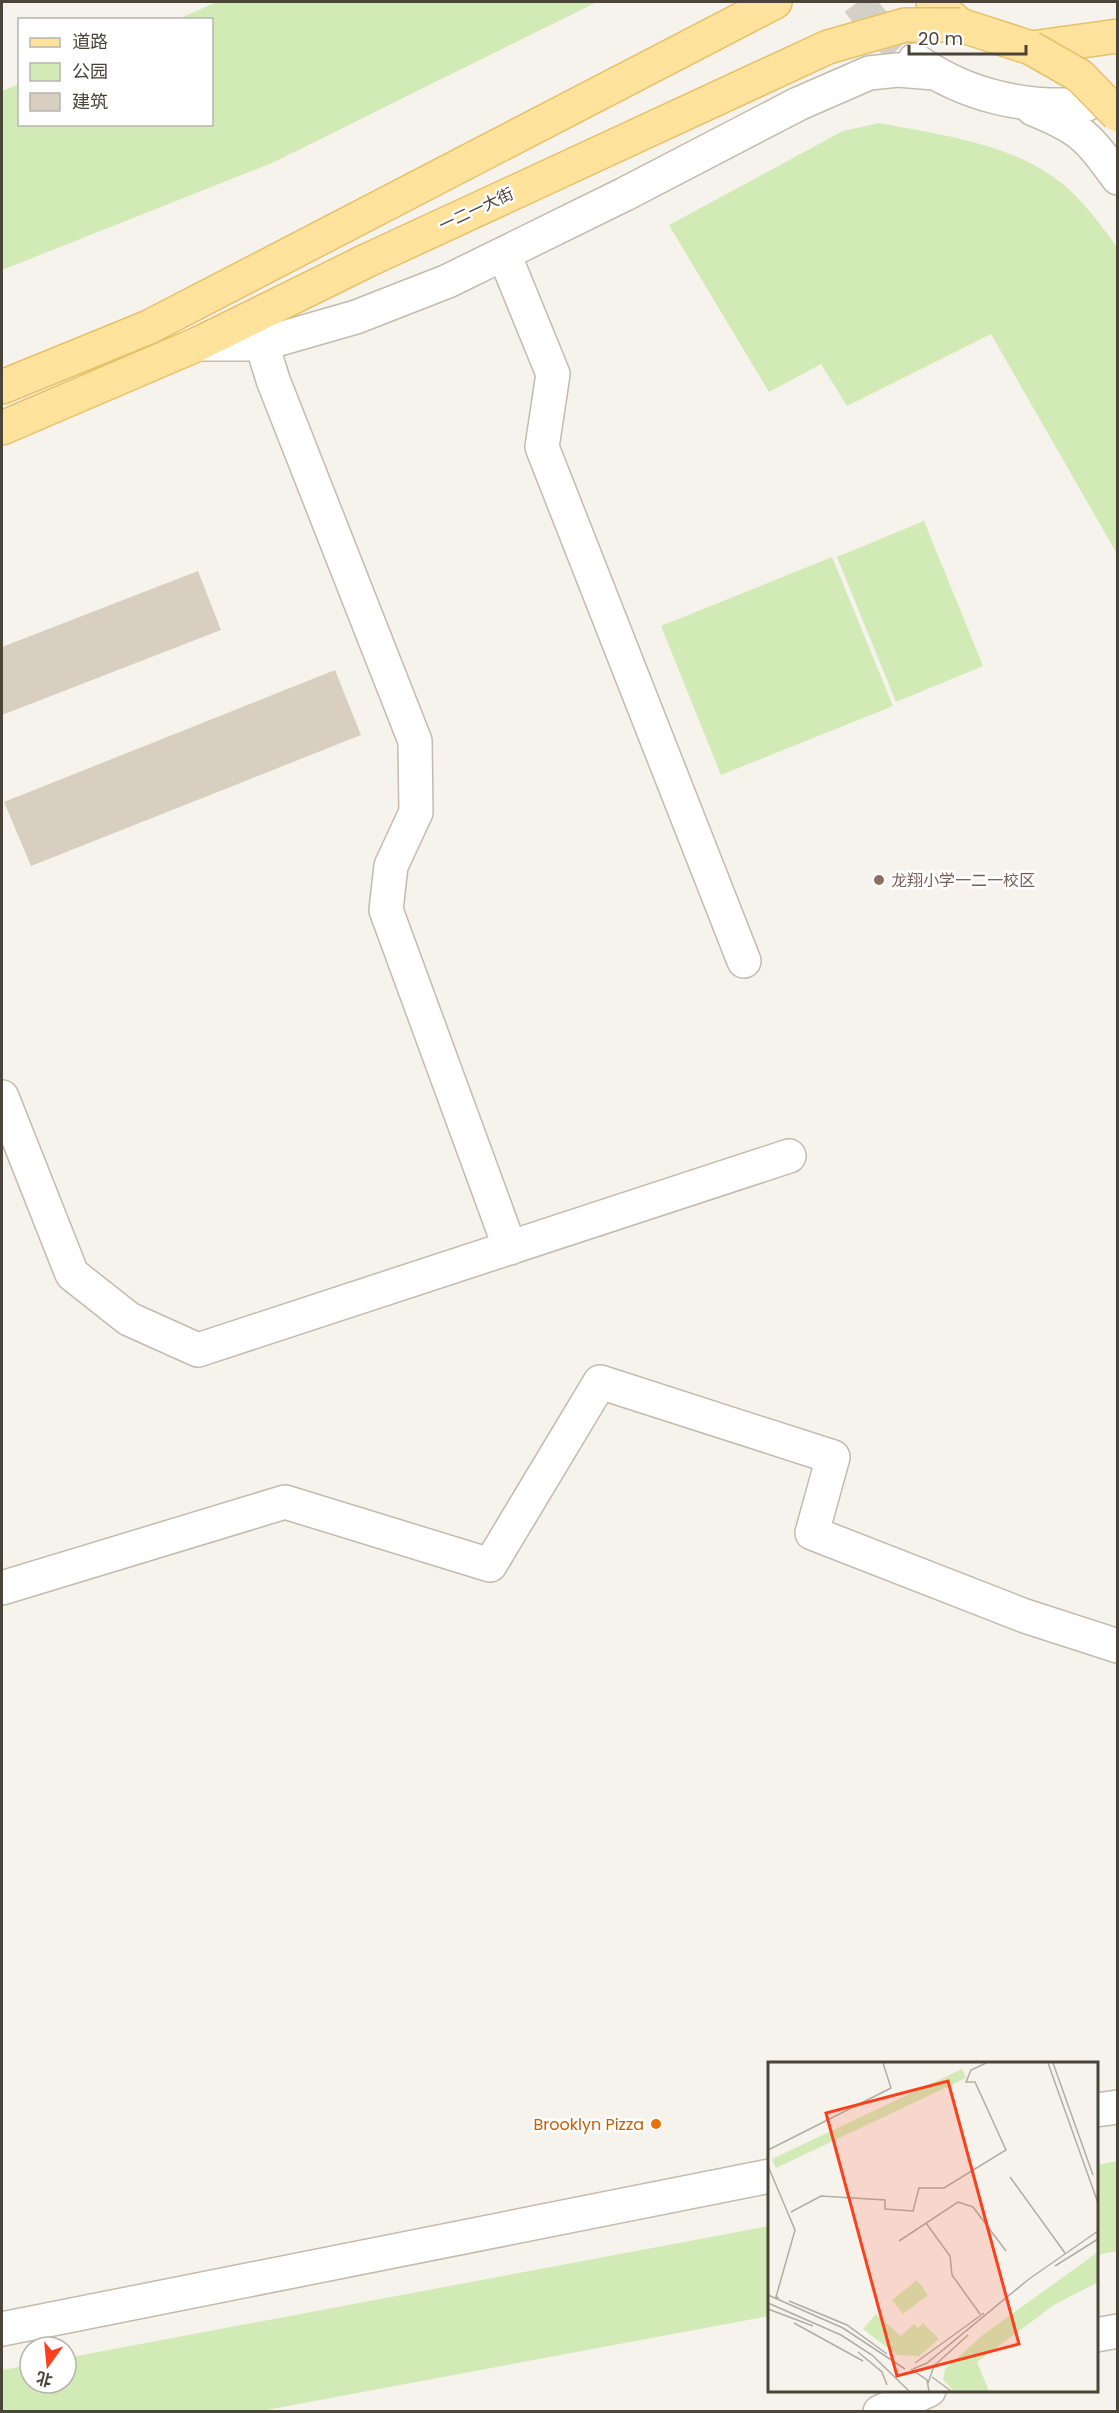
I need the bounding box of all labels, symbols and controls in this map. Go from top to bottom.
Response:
legend [18,18,213,126]
scale bar [909,18,1026,56]
text: 20 m [918,26,963,51]
text: 道路 [72,29,108,54]
text: 公园 [72,59,108,84]
text: 建筑 [72,89,108,114]
street label: 一二一大街 [435,182,517,237]
place label: 龙翔小学一二一校区 [891,869,1035,892]
marker: 龙翔小学一二一校区 [872,873,886,887]
inset map [768,2062,1098,2392]
place label: Brooklyn Pizza [533,2113,644,2136]
marker: Brooklyn Pizza [649,2117,663,2131]
north arrow [18,2335,78,2395]
text: 北 [34,2366,55,2392]

